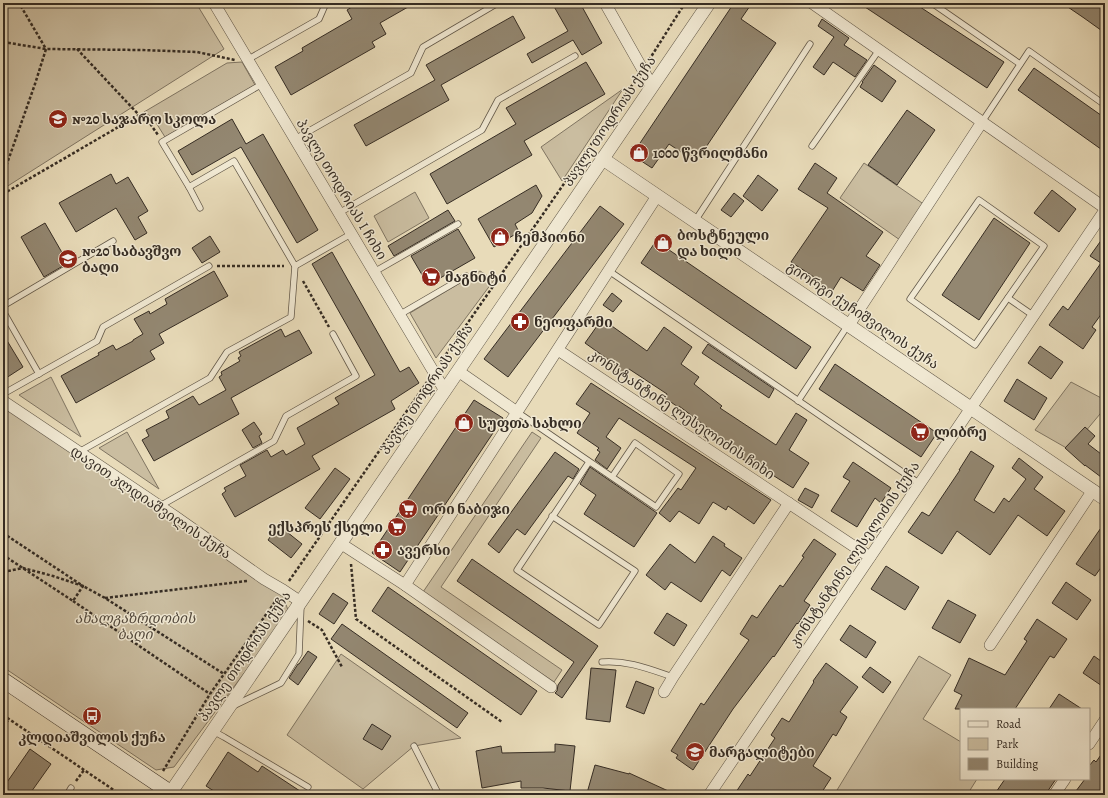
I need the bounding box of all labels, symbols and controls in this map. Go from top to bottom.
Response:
street label: პავლე თოდრიას ქუჩა [559,52,660,190]
school or university icon: №20 საჯარო სკოლა [47,108,69,130]
place label: №20 საჯარო სკოლა [72,110,216,129]
street label: პავლე თოდრიას I ჩიხი [292,115,391,263]
shop icon: 1000 წვრილმანი [628,142,650,164]
place label: 1000 წვრილმანი [653,144,768,163]
shop icon: ჩემპიონი [489,226,511,248]
place label: ბოსტნეული და ხილი [677,226,769,261]
place label: ჩემპიონი [514,228,585,247]
shop icon: ბოსტნეული და ხილი [652,232,674,254]
place label: №20 საბავშვო ბაღი [82,242,181,277]
school or university icon: №20 საბავშვო ბაღი [57,248,79,270]
street label: გიორგი ქუჩიშვილის ქუჩა [783,257,943,374]
supermarket icon: მაგნიტი [420,266,442,288]
place label: მაგნიტი [445,268,507,287]
pharmacy icon: ნეოფარმი [509,311,531,333]
place label: ნეოფარმი [534,313,613,332]
street label: პავლე თოდრიას ქუჩა [376,320,477,458]
street label: კონსტანტინე ლესელიძის ჩიხი [585,345,779,484]
shop icon: სუფთა სახლი [453,412,475,434]
place label: სუფთა სახლი [478,414,582,433]
supermarket icon: ლიბრე [909,421,931,443]
place label: ლიბრე [934,423,987,442]
street label: დავით კლდიაშვილის ქუჩა [67,441,235,563]
street label: კონსტანტინე ლესელიძის ქუჩა [785,457,924,651]
supermarket icon: ორი ნაბიჯი [397,498,419,520]
place label: ორი ნაბიჯი [422,500,510,519]
supermarket icon: ექსპრეს ქსელი [386,516,408,538]
place label: ექსპრეს ქსელი [268,518,383,537]
pharmacy icon: ავერსი [372,539,394,561]
place label: ავერსი [397,541,450,560]
street label: პავლე თოდრიას ქუჩა [194,587,295,725]
park label: ახალგაზრდობის ბაღი [75,609,196,644]
bus stop icon: კლდიაშვილის ქუჩა [81,705,103,727]
legend [960,708,1090,780]
text: Road [996,716,1022,732]
place label: კლდიაშვილის ქუჩა [18,728,166,747]
text: Park [996,736,1019,752]
school or university icon: მარგალიტები [684,741,706,763]
place label: მარგალიტები [709,743,815,762]
text: Building [996,756,1038,772]

